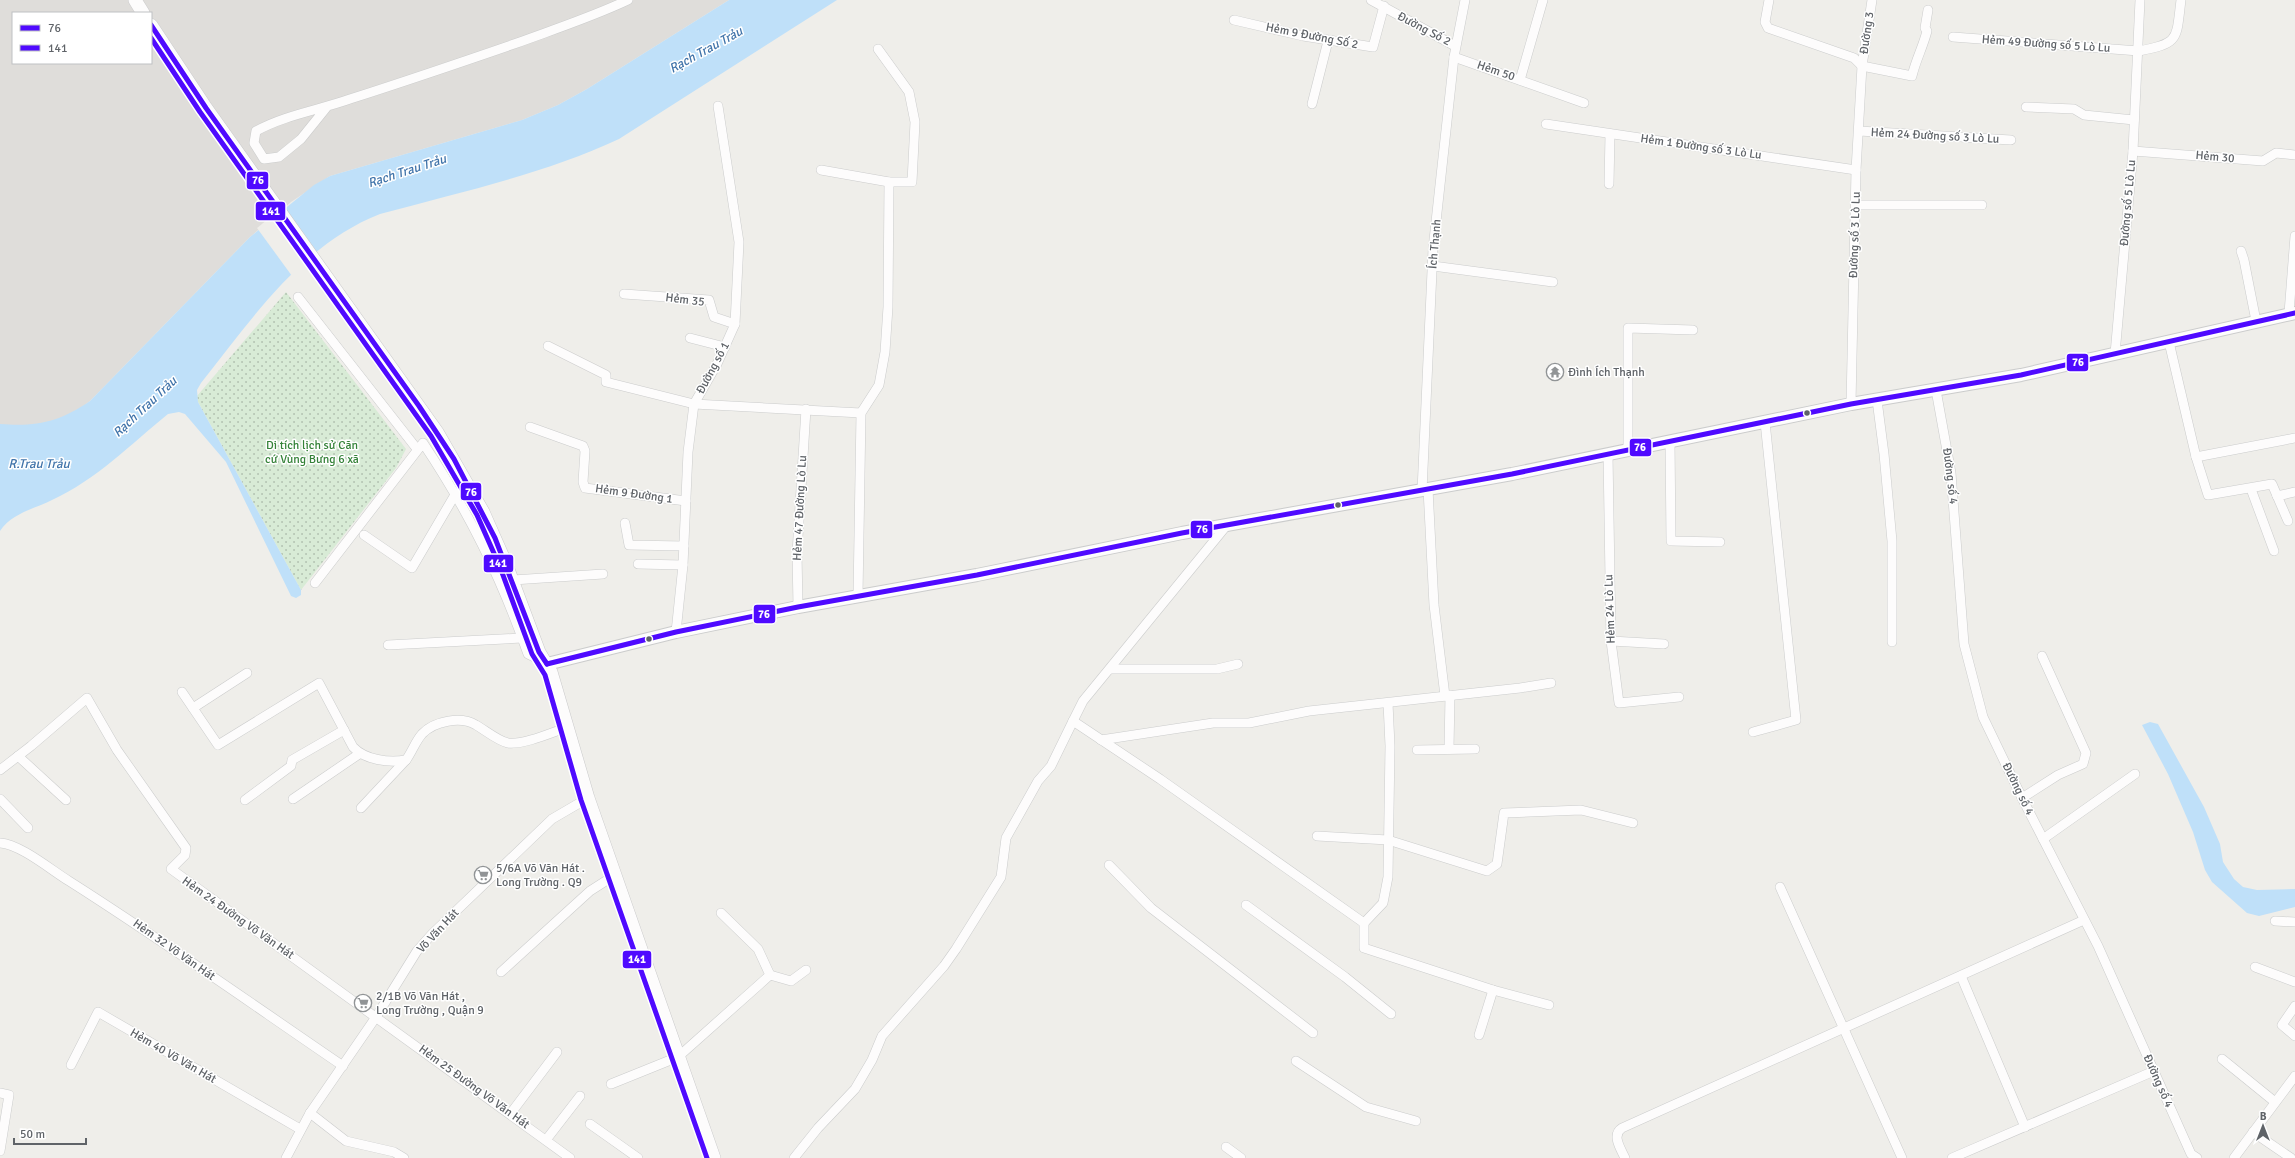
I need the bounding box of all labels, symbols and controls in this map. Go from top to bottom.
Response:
street label: Đường Số 2 [1395,9,1453,49]
street label: Đường 3 [1857,11,1877,55]
legend [12,12,152,64]
street label: Hẻm 9 Đường Số 2 [1265,20,1359,52]
text: 76 [48,21,61,36]
water label: Rạch Trau Trảu [666,23,746,77]
street label: Hẻm 49 Đường số 5 Lò Lu [1981,32,2111,56]
text: 141 [48,41,67,56]
street label: Hẻm 50 [1475,58,1517,84]
street label: Hẻm 24 Đường số 3 Lò Lu [1870,125,2000,147]
street label: Hẻm 1 Đường số 3 Lò Lu [1639,131,1763,163]
street label: Hẻm 30 [2195,148,2235,166]
water label: Rạch Trau Trảu [366,151,449,191]
street label: Đường số 5 Lò Lu [2117,159,2139,247]
line badge: 76 [246,171,269,190]
text: 76 [252,174,264,187]
street label: Đường số 3 Lò Lu [1846,191,1864,279]
line badge: 141 [255,201,286,221]
text: 141 [262,205,280,218]
street label: Ích Thạnh [1425,218,1445,270]
street label: Hẻm 35 [665,290,705,310]
street label: Đường số 1 [693,339,733,397]
line badge: 76 [2066,353,2089,372]
text: 76 [2072,356,2084,369]
temple icon: Đình Ích Thạnh [1545,362,1565,382]
place label: Đình Ích Thạnh [1568,365,1645,380]
water label: Rạch Trau Trảu [110,373,181,441]
unlabelled marker [1802,408,1812,418]
park label: Di tích lịch sử Căn cứ Vùng Bưng 6 xã [265,438,359,467]
line badge: 76 [1629,438,1652,457]
text: 76 [1634,441,1646,454]
street label: Đường số 4 [1939,447,1961,506]
street label: Hẻm 47 Đường Lò Lu [790,455,810,561]
water label: R.Trau Trảu [8,456,71,472]
street label: Hẻm 9 Đường 1 [594,481,674,507]
line badge: 76 [460,482,482,501]
text: 76 [465,486,477,499]
unlabelled marker [1333,500,1343,510]
line badge: 76 [1190,520,1213,539]
text: 76 [1196,523,1208,536]
line badge: 141 [483,554,514,573]
text: 141 [489,557,507,570]
street label: Hẻm 24 Lò Lu [1601,574,1619,644]
line badge: 76 [753,604,776,624]
text: 76 [758,608,770,621]
unlabelled marker [644,634,654,644]
street label: Đường số 4 [1999,760,2037,818]
place label: 5/6A Võ Văn Hát . Long Trường . Q9 [496,861,585,890]
supermarket icon: 5/6A Võ Văn Hát . Long Trường . Q9 [473,865,493,885]
street label: Hẻm 24 Đường Võ Văn Hát [179,874,297,962]
street label: Võ Văn Hát [414,906,462,956]
street label: Hẻm 32 Võ Văn Hát [130,916,218,984]
line badge: 141 [622,950,652,969]
text: 141 [628,953,646,966]
place label: 2/1B Võ Văn Hát , Long Trường , Quận 9 [376,989,484,1018]
supermarket icon: 2/1B Võ Văn Hát , Long Trường , Quận 9 [353,993,373,1013]
street label: Hẻm 40 Võ Văn Hát [127,1025,219,1087]
street label: Hẻm 25 Đường Võ Văn Hát [416,1042,532,1132]
street label: Đường số 4 [2140,1052,2177,1111]
north arrow [2243,1106,2283,1146]
text: B [2260,1110,2267,1123]
scale bar [14,1120,86,1146]
text: 50 m [20,1127,45,1142]

